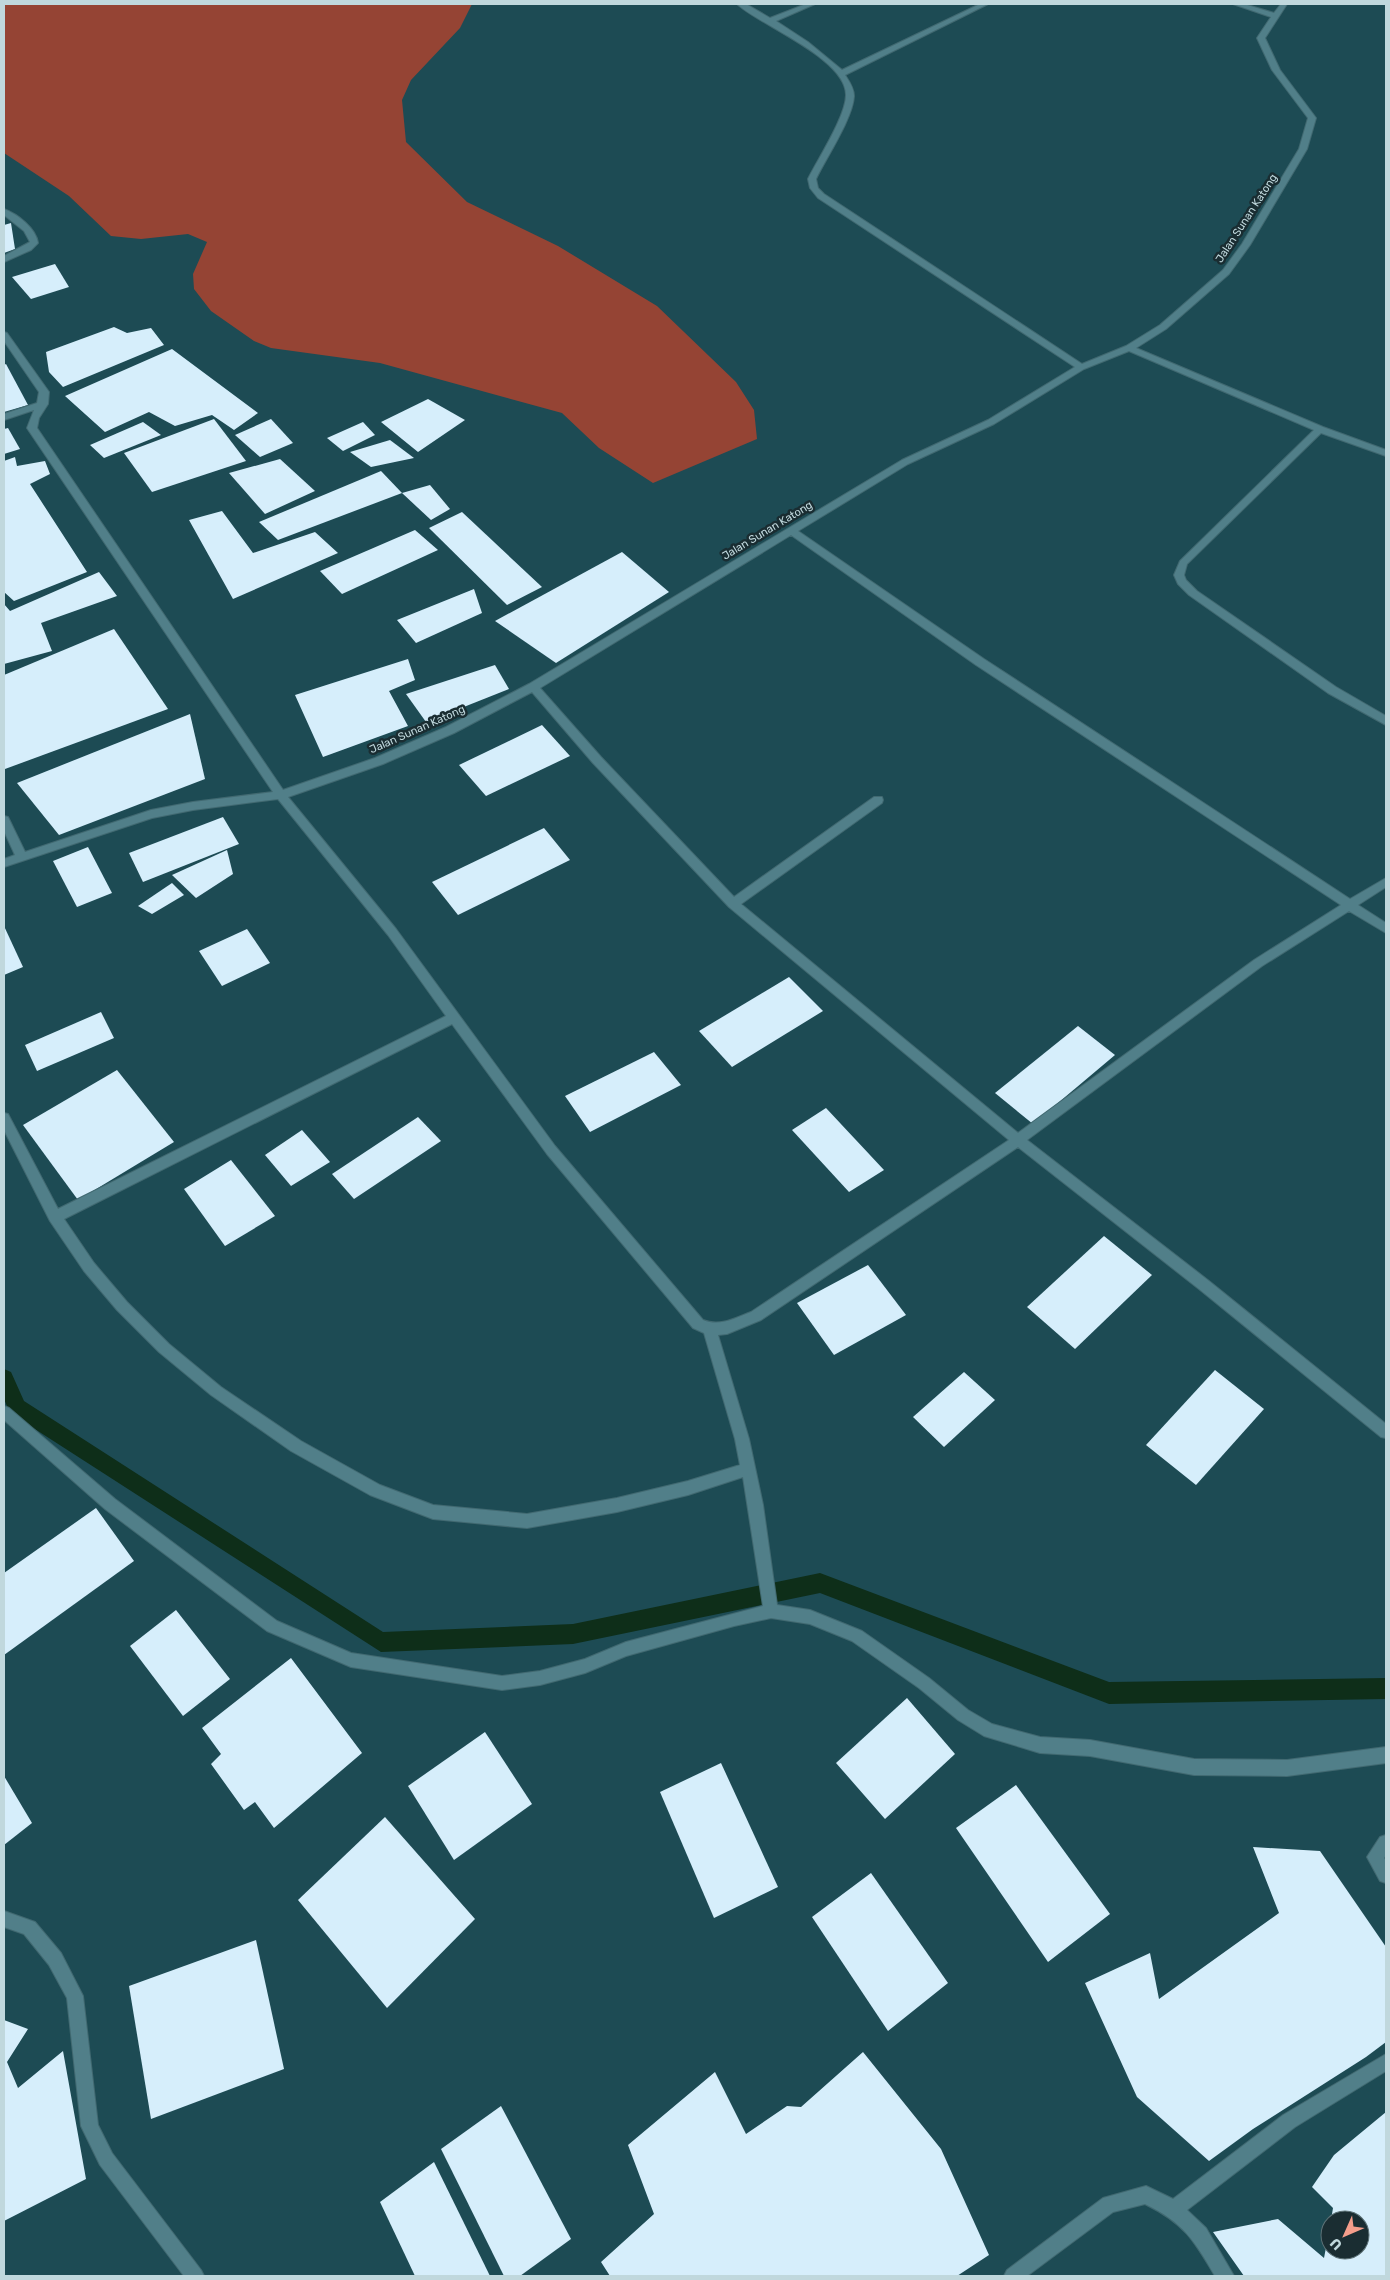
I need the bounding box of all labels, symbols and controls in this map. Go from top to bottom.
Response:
street label: Jalan Sunan Katong [1213,172,1280,265]
street label: Jalan Sunan Katong [720,498,815,563]
street label: Jalan Sunan Katong [367,703,467,756]
north arrow [1320,2210,1370,2260]
text: U [1327,2234,1346,2253]

